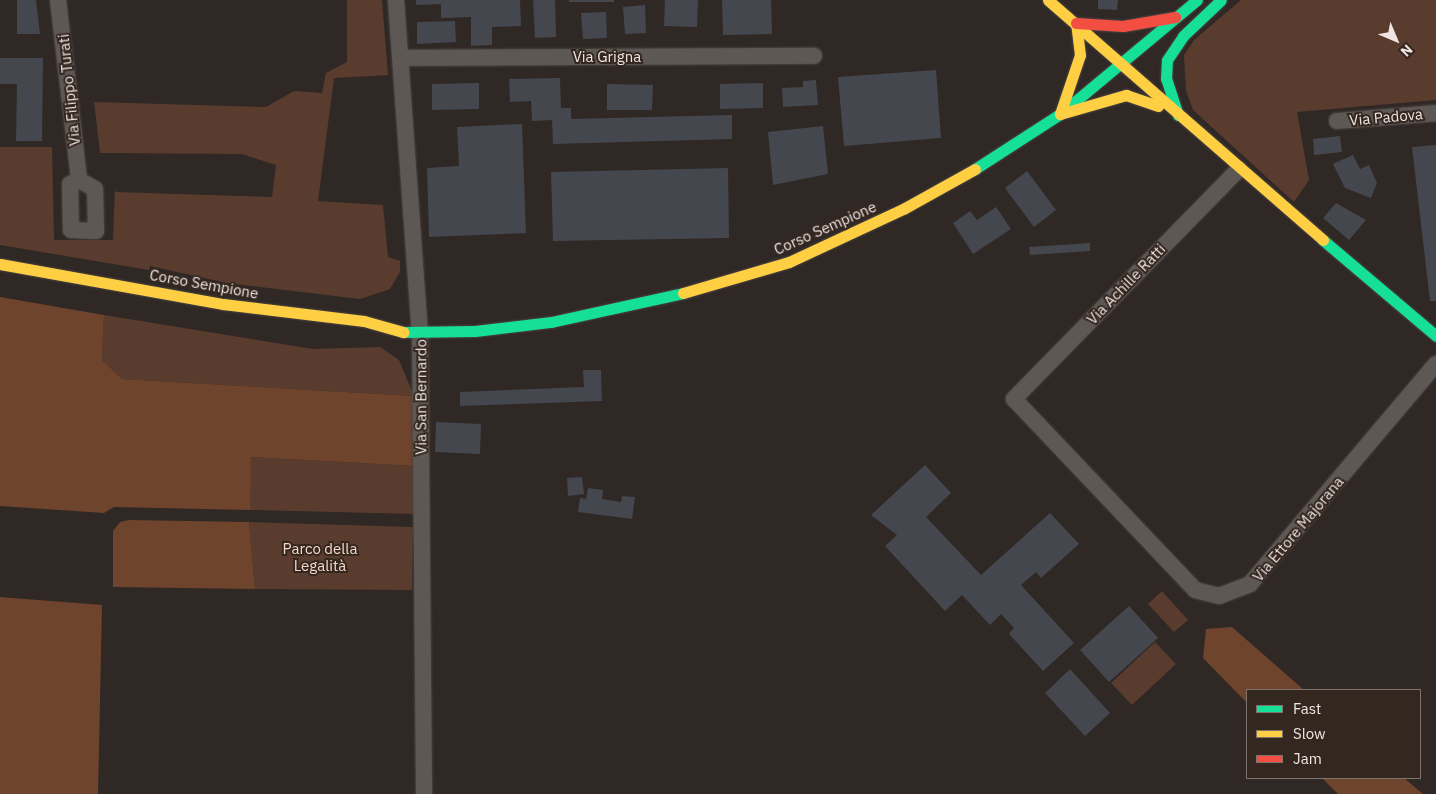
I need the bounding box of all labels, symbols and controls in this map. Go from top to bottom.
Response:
north arrow [1371,15,1421,65]
street label: Via Filippo Turati [54,33,84,147]
text: N [1397,41,1417,61]
street label: Via Grigna [573,48,641,66]
street label: Via Padova [1349,105,1423,129]
street label: Corso Sempione [771,197,879,259]
street label: Via Achille Ratti [1083,240,1169,328]
street label: Corso Sempione [148,266,260,302]
street label: Via San Bernardo [412,339,430,455]
street label: Via Ettore Majorana [1249,473,1347,585]
park label: Parco della Legalità [283,539,357,574]
legend [1246,689,1421,779]
text: Fast [1293,699,1321,718]
text: Slow [1293,724,1326,743]
text: Jam [1293,749,1322,768]

